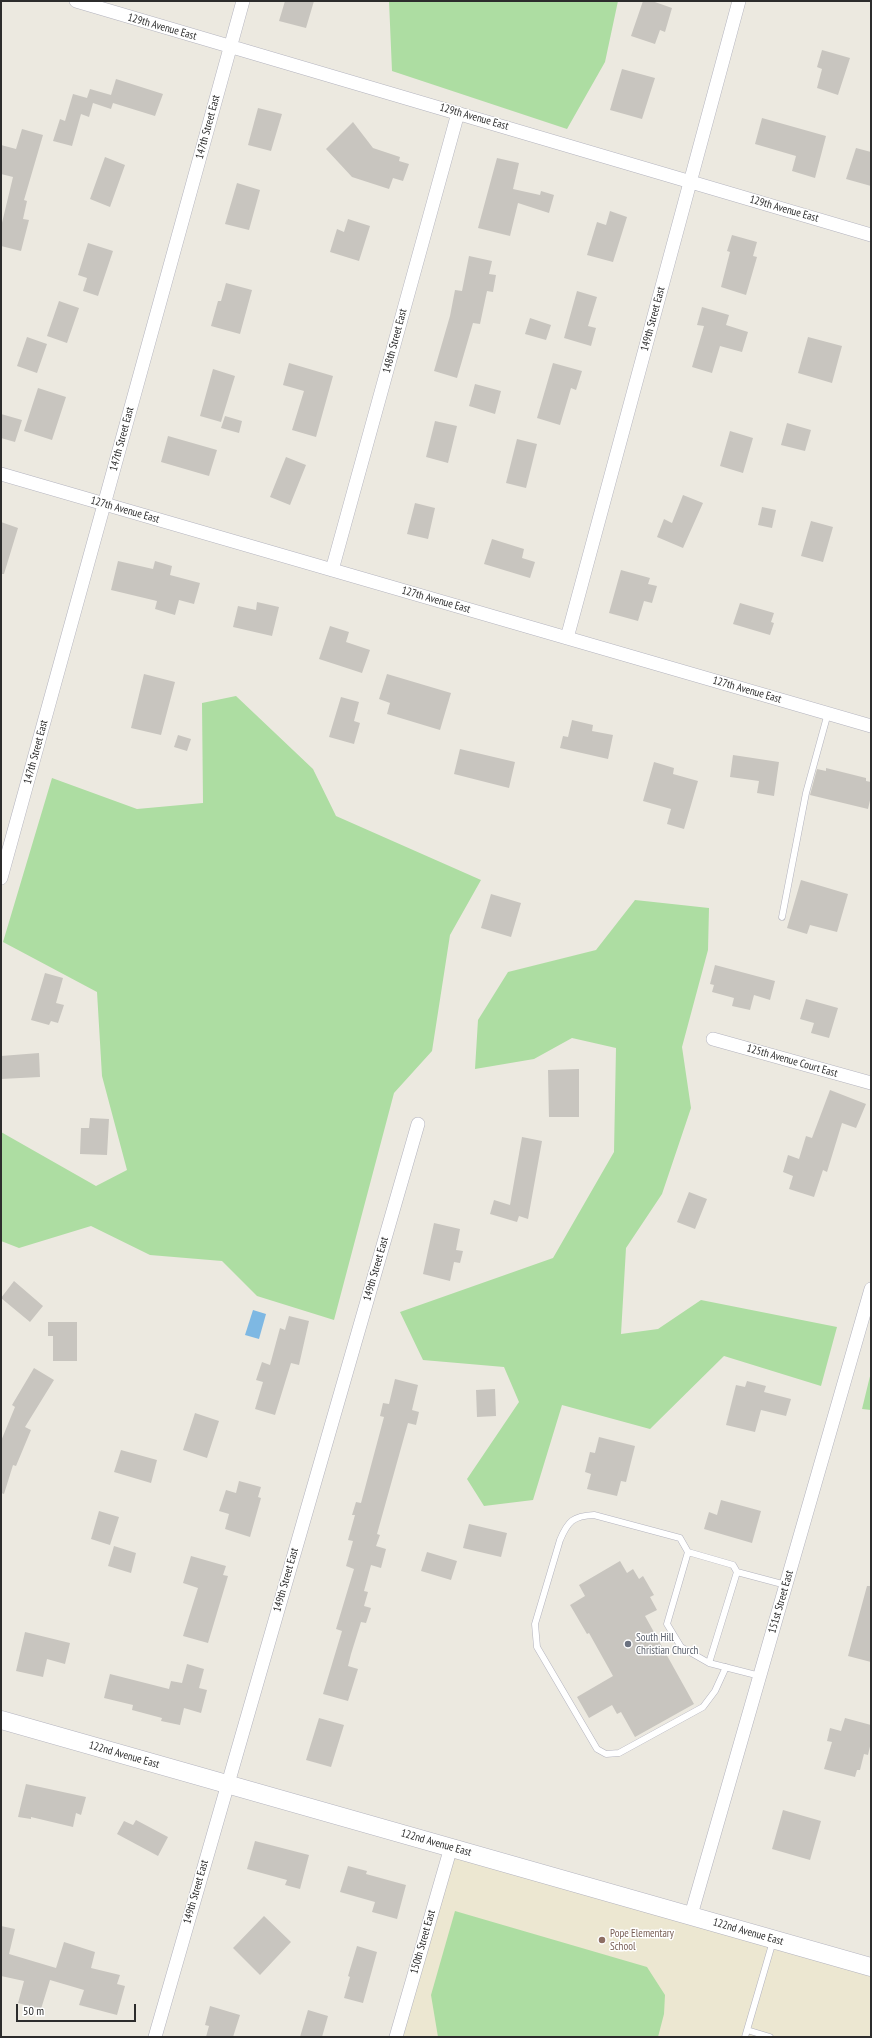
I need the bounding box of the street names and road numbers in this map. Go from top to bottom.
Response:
street label: 129th Avenue East [126,11,198,43]
street label: 147th Street East [193,93,223,161]
street label: 129th Avenue East [438,101,510,133]
street label: 129th Avenue East [748,193,820,225]
street label: 149th Street East [638,285,668,353]
street label: 148th Street East [380,307,410,375]
street label: 147th Street East [107,405,137,473]
street label: 127th Avenue East [89,494,161,526]
street label: 127th Avenue East [400,584,472,616]
street label: 127th Avenue East [711,674,783,706]
street label: 147th Street East [21,718,51,786]
street label: 125th Avenue Court East [745,1042,839,1080]
street label: 149th Street East [361,1235,391,1303]
street label: 149th Street East [271,1546,301,1614]
street label: 151st Street East [766,1569,796,1635]
street label: 122nd Avenue East [87,1739,161,1771]
street label: 122nd Avenue East [399,1827,473,1859]
street label: 149th Street East [181,1858,211,1926]
street label: 150th Street East [408,1908,438,1976]
street label: 122nd Avenue East [711,1916,785,1948]

